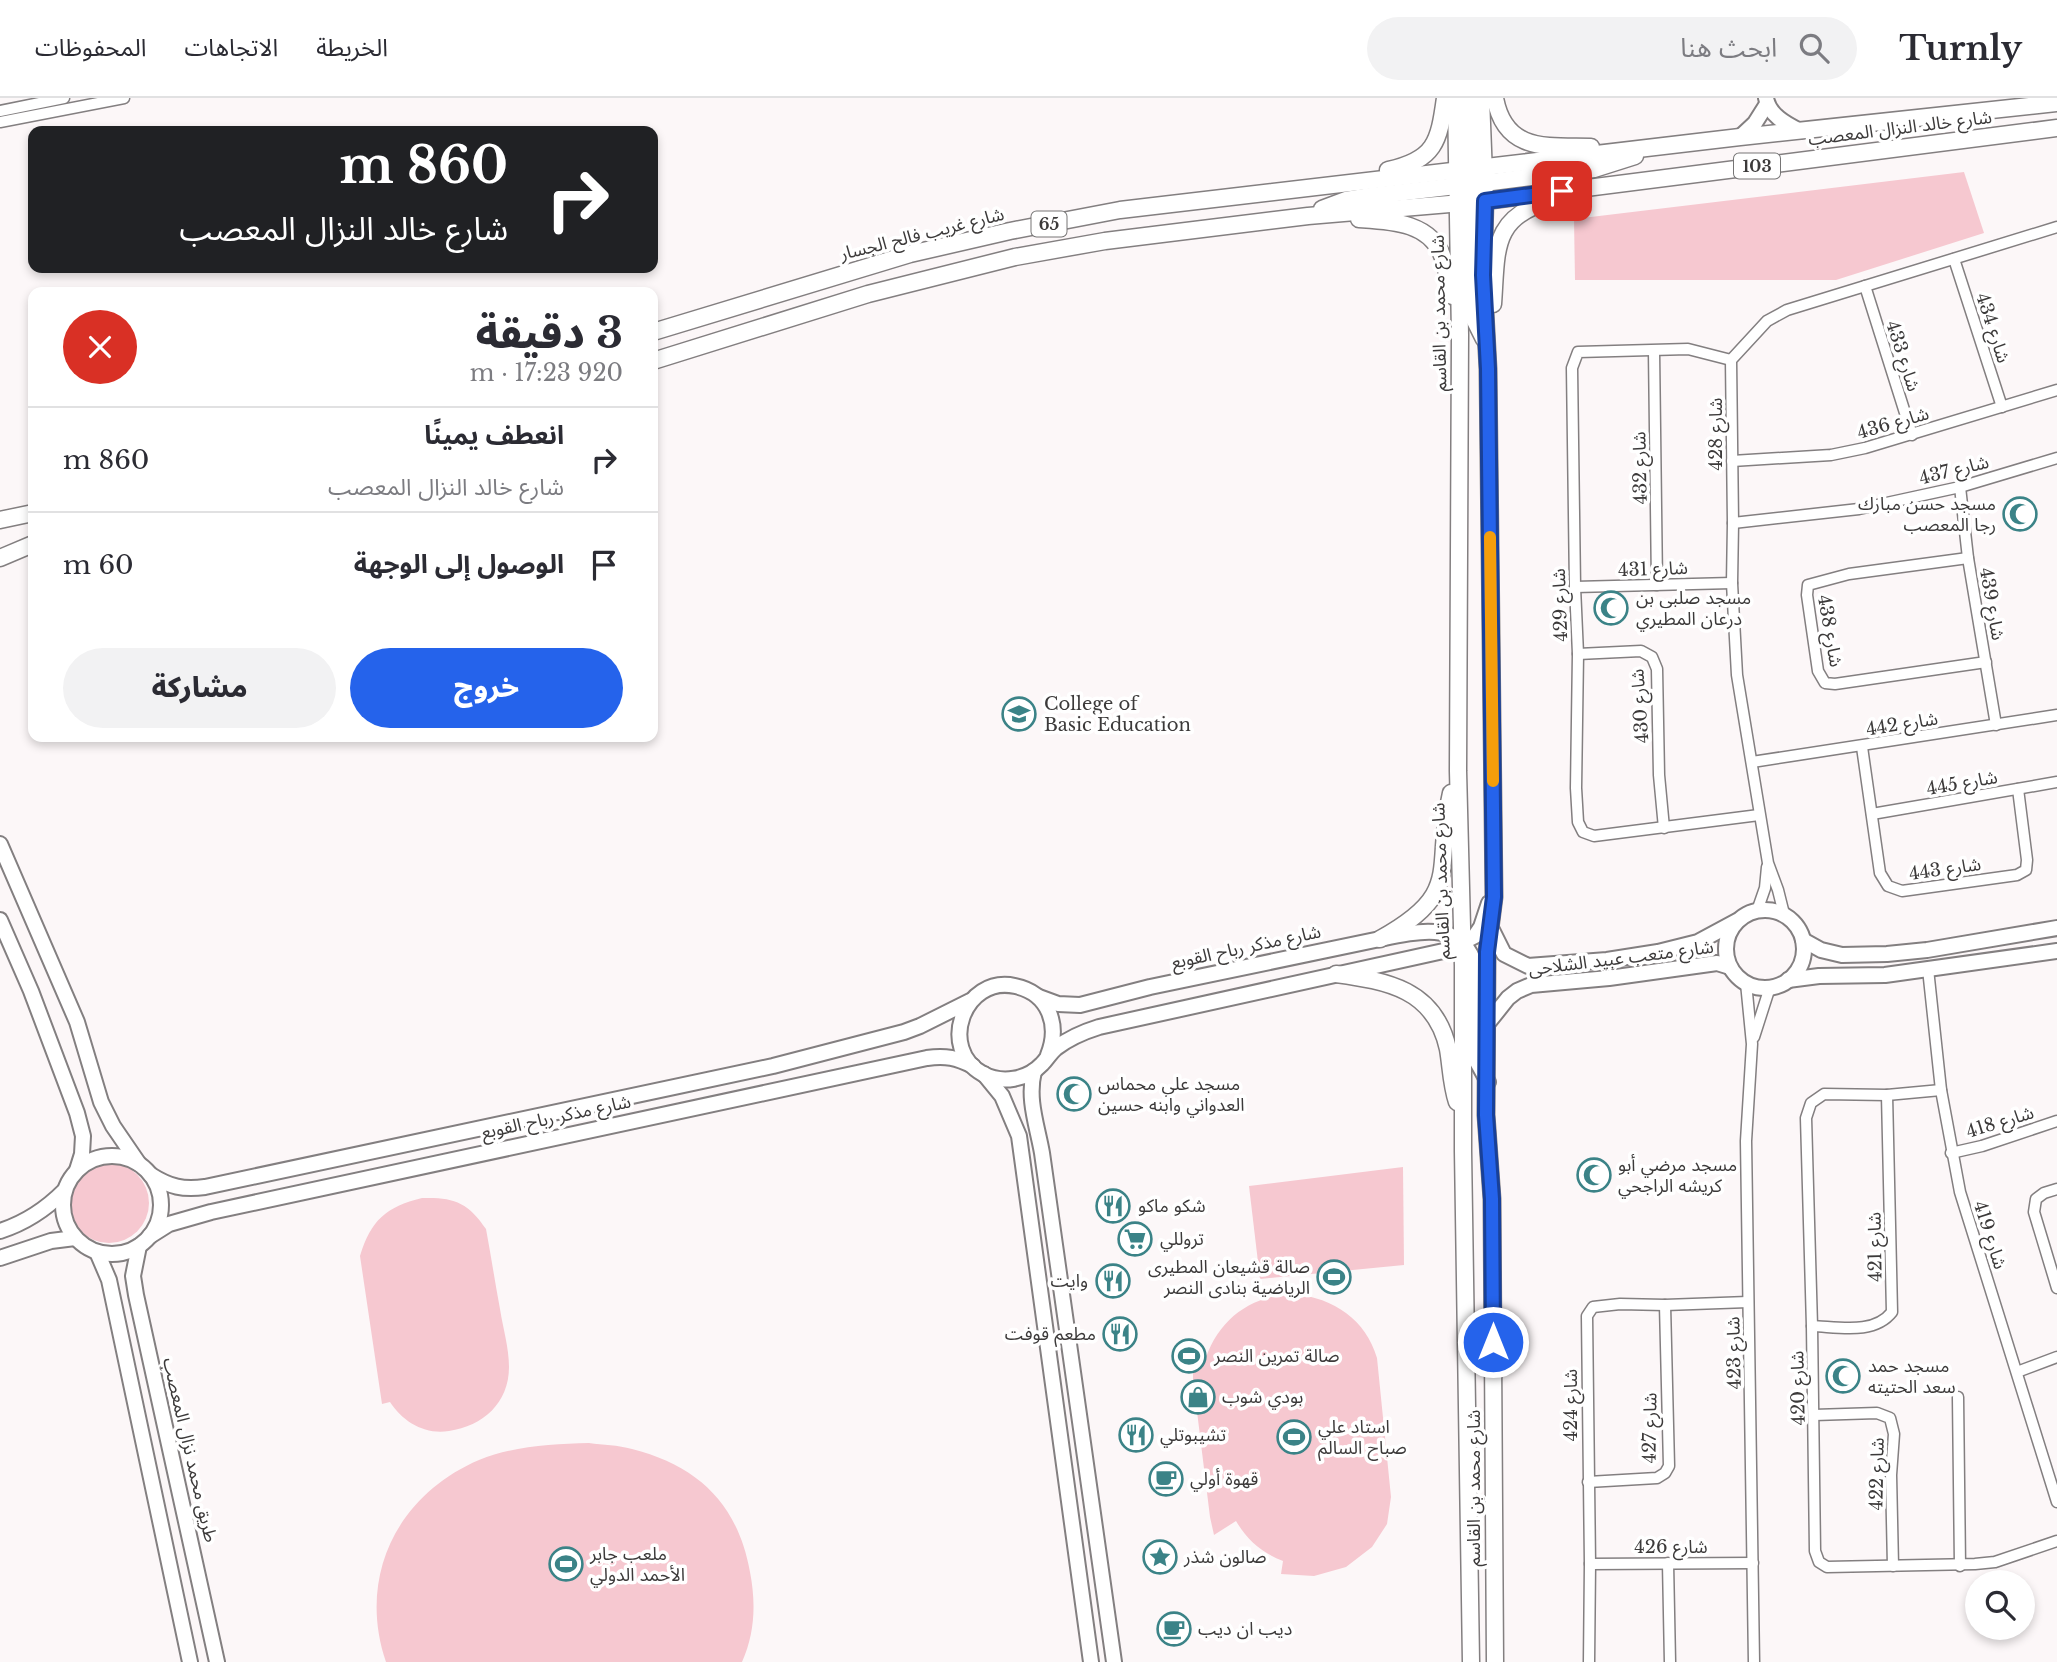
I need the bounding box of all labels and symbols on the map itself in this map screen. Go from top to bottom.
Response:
street label: شارع خالد النزال المعصب [1807,106,1993,153]
road number: 103 [1734,153,1780,178]
pin [1532,161,1592,221]
street label: شارع غريب فالح الجسار [837,203,1007,268]
road number: 65 [1032,212,1066,236]
street label: شارع محمد بن القاسم [1427,234,1454,392]
street label: شارع 434 [1968,290,2015,367]
street label: شارع 433 [1878,318,1925,395]
street label: شارع 428 [1705,398,1730,470]
street label: شارع 436 [1855,402,1932,447]
street label: شارع 432 [1628,431,1655,505]
street label: شارع 437 [1917,451,1992,492]
place label: مسجد حسن مبارك رجا المعصب [1858,493,1996,536]
mosque icon: مسجد حسن مبارك رجا المعصب [2001,495,2039,533]
street label: شارع 431 [1618,557,1688,584]
street label: شارع 439 [1972,566,2009,643]
street label: شارع 429 [1548,568,1575,642]
place label: مسجد صلبي بن درعان المطيري [1636,587,1751,632]
mosque icon: مسجد صلبي بن درعان المطيري [1592,589,1630,627]
street label: شارع 438 [1810,593,1847,669]
street label: شارع 430 [1626,668,1657,744]
place label: College of Basic Education [1044,693,1191,736]
school or university icon: College of Basic Education [1000,695,1038,733]
street label: شارع 442 [1865,707,1940,743]
street label: شارع 445 [1925,766,2000,803]
street label: شارع محمد بن القاسم [1427,802,1458,960]
street label: شارع 443 [1908,853,1983,888]
street label: شارع مذكر رباح القوبع [1169,920,1324,977]
street label: شارع متعب عبيد الشلاحى [1527,936,1715,983]
place label: مسجد علي محماس العدواني وابنه حسين [1098,1073,1245,1118]
mosque icon: مسجد علي محماس العدواني وابنه حسين [1055,1075,1093,1113]
street label: شارع مذكر رباح القوبع [479,1090,634,1147]
street label: شارع 418 [1963,1101,2037,1146]
place label: مسجد مرضي أبو كريشه الراجحي [1618,1154,1737,1199]
mosque icon: مسجد مرضي أبو كريشه الراجحي [1575,1156,1613,1194]
restaurant icon: شكو ماكو [1094,1187,1132,1225]
place label: شكو ماكو [1138,1195,1206,1217]
street label: شارع 419 [1966,1198,2011,1273]
street label: شارع 421 [1863,1212,1890,1282]
supermarket icon: تروللي [1116,1220,1154,1258]
place label: تروللي [1160,1228,1204,1252]
place label: صالة قشيعان المطيرى الرياضية بنادى النصر [1148,1256,1310,1299]
sports icon: صالة قشيعان المطيرى الرياضية بنادى النصر [1315,1258,1353,1296]
restaurant icon: وايت [1094,1262,1132,1300]
place label: وايت [1051,1270,1088,1292]
position arrow [1456,1305,1530,1379]
restaurant icon: مطعم قوفت [1101,1315,1139,1353]
street label: شارع 423 [1722,1316,1749,1390]
place label: مطعم قوفت [1005,1323,1096,1347]
sports icon: صالة تمرين النصر [1170,1337,1208,1375]
place label: صالة تمرين النصر [1213,1345,1340,1367]
street label: شارع 420 [1786,1350,1813,1426]
street label: طريق محمد نزال المعصب [158,1355,222,1545]
place label: مسجد حمد سعد الحتيته [1868,1355,1956,1398]
mosque icon: مسجد حمد سعد الحتيته [1824,1357,1862,1395]
street label: شارع 424 [1560,1369,1585,1441]
shop icon: بودي شوب [1179,1378,1217,1416]
place label: بودي شوب [1222,1386,1303,1410]
street label: شارع 427 [1638,1392,1665,1464]
street label: شارع محمد بن القاسم [1463,1410,1488,1566]
restaurant icon: تشيبوتلي [1117,1416,1155,1454]
place label: استاد علي صباح السالم [1318,1416,1407,1461]
sports icon: استاد علي صباح السالم [1275,1418,1313,1456]
place label: تشيبوتلي [1160,1424,1226,1448]
street label: شارع 422 [1865,1437,1892,1511]
cafe icon: قهوة أولي [1147,1460,1185,1498]
place label: قهوة أولي [1190,1468,1258,1492]
street label: شارع 426 [1634,1536,1708,1561]
place icon: صالون شذر [1141,1538,1179,1576]
place label: ملعب جابر الأحمد الدولي [589,1543,685,1588]
sports icon: ملعب جابر الأحمد الدولي [547,1545,585,1583]
place label: صالون شذر [1183,1546,1266,1568]
cafe icon: ديب ان ديب [1155,1610,1193,1648]
place label: ديب ان ديب [1198,1618,1292,1640]

